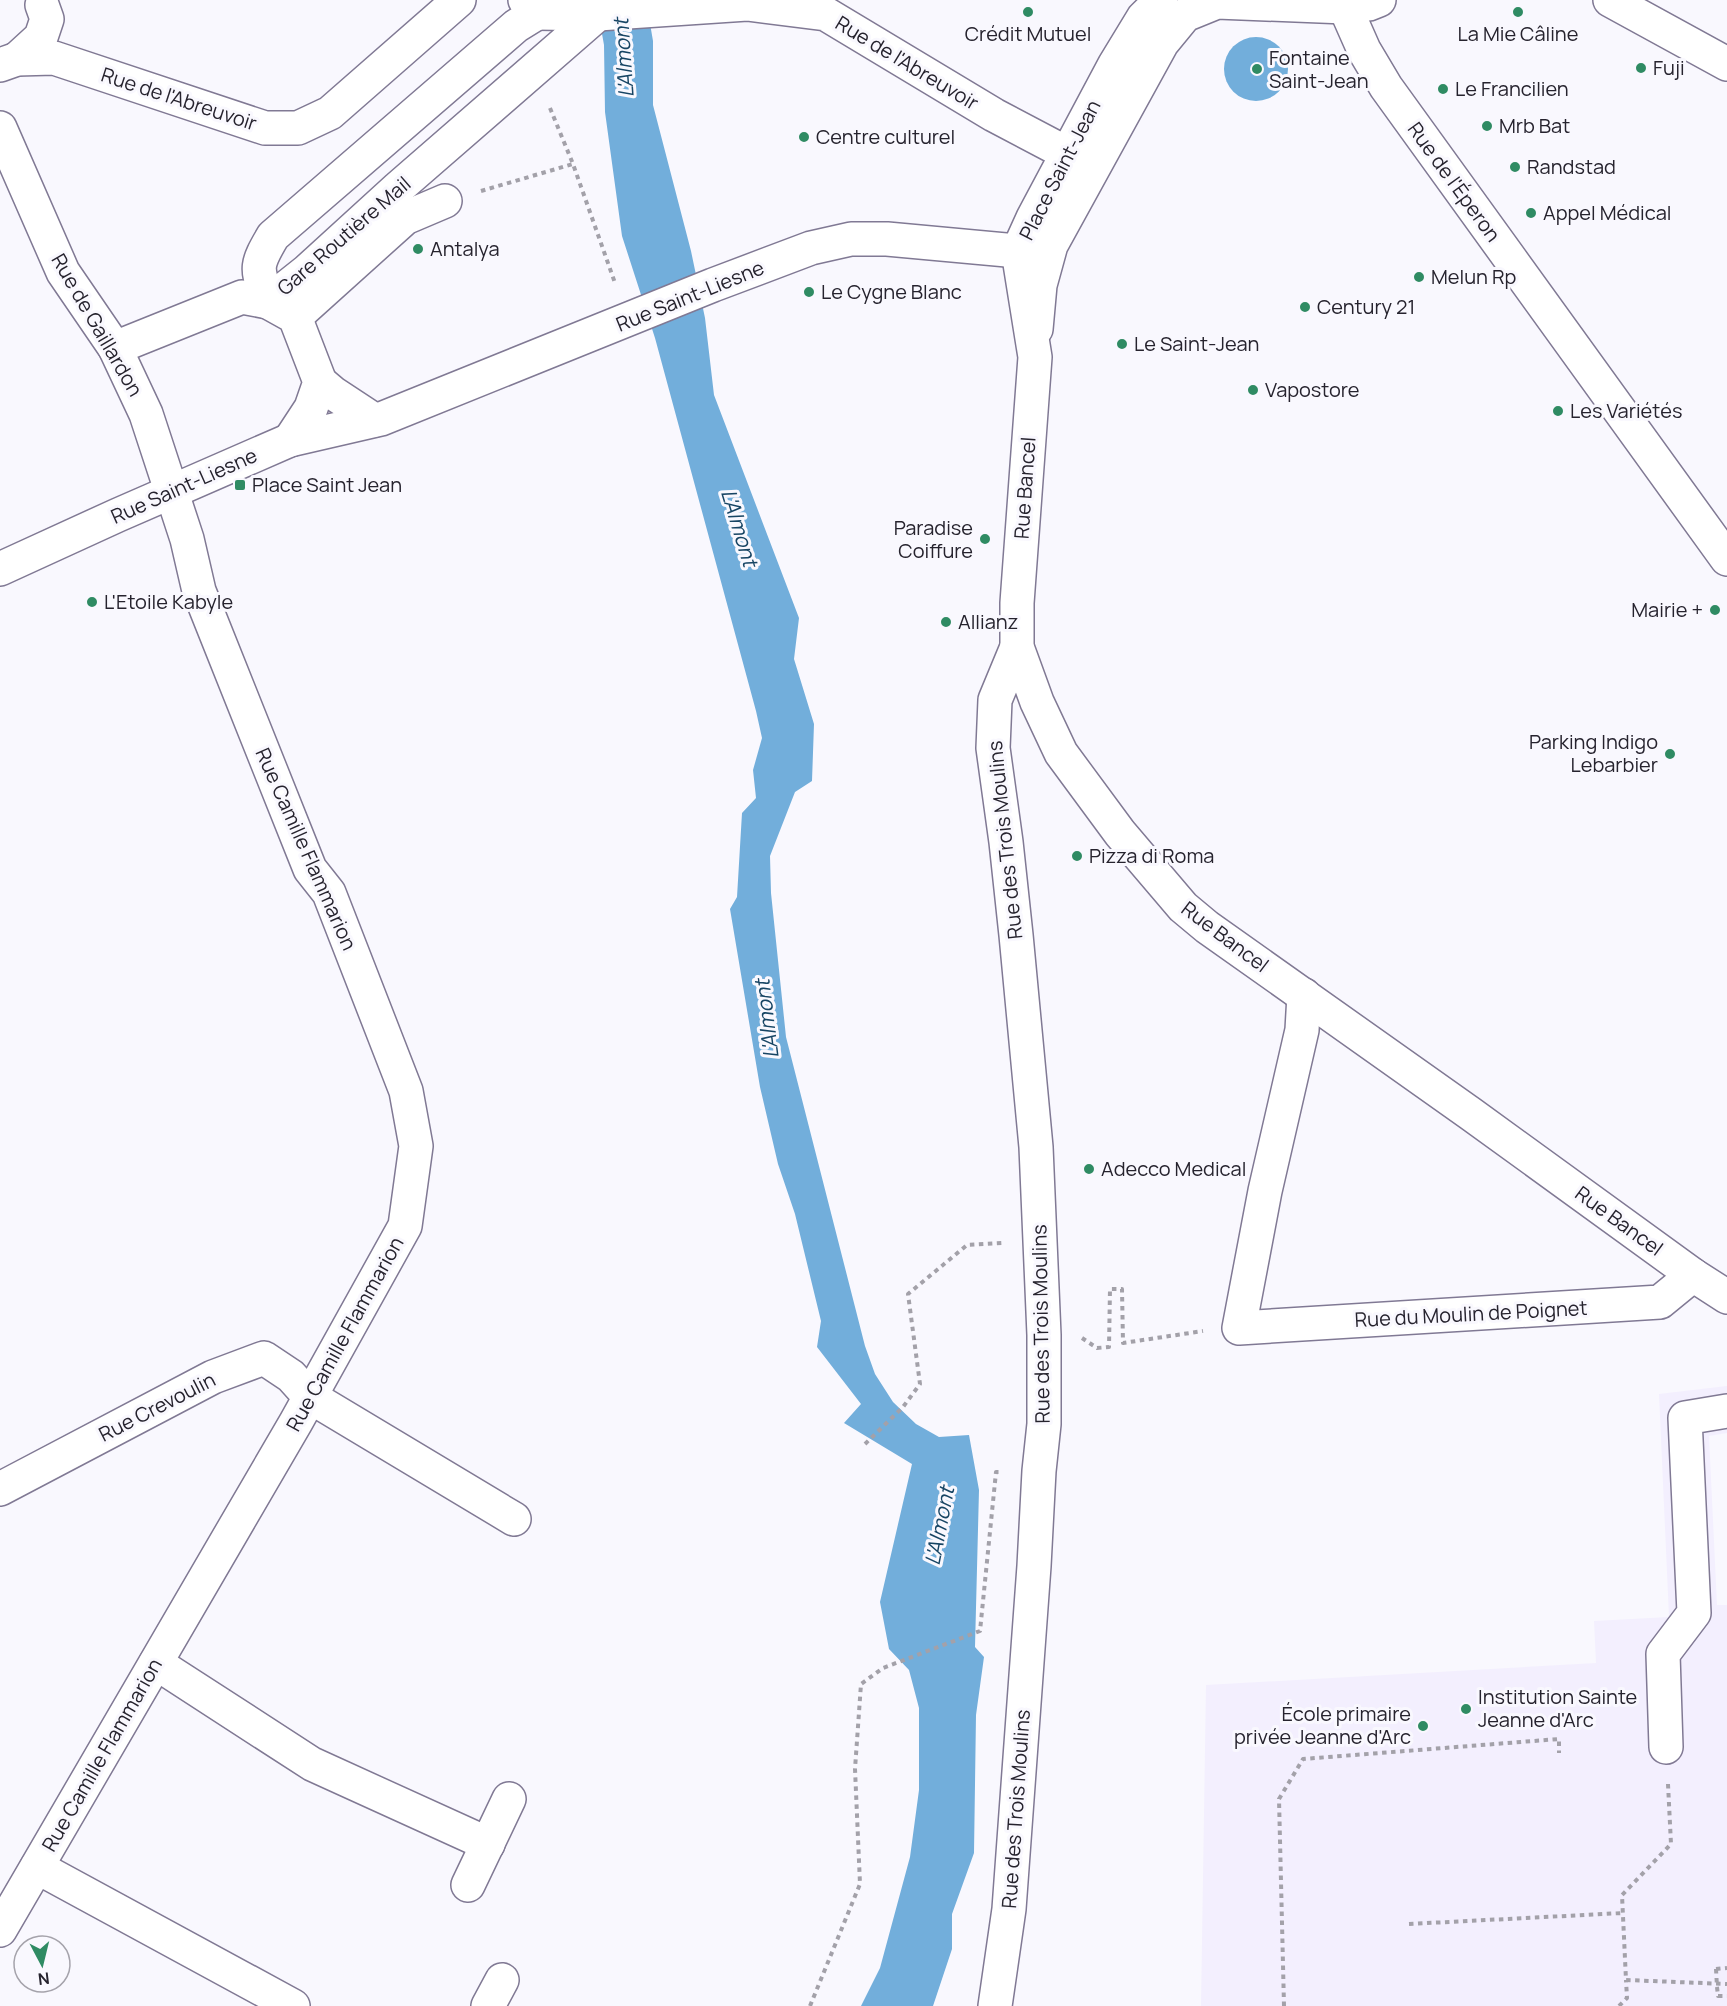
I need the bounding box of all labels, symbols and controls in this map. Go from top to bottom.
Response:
marker: Crédit Mutuel [1021,5,1035,19]
marker: La Mie Câline [1511,5,1525,19]
street label: Rue de l'Abreuvoir [831,9,984,116]
water label: L'Almont [606,15,640,99]
place label: Crédit Mutuel [965,20,1091,47]
place label: La Mie Câline [1458,20,1578,47]
place label: Fontaine Saint-Jean [1269,44,1369,94]
place label: Fuji [1653,54,1685,81]
street label: Rue de l'Abreuvoir [98,61,260,136]
marker: Fuji [1634,61,1648,75]
marker: Fontaine Saint-Jean [1250,62,1264,76]
place label: Le Francilien [1455,75,1569,102]
marker: Le Francilien [1436,82,1450,96]
street label: Place Saint-Jean [1013,95,1107,244]
place label: Mrb Bat [1499,112,1570,139]
street label: Rue de l'Éperon [1402,116,1507,247]
marker: Mrb Bat [1480,119,1494,133]
place label: Centre culturel [816,123,955,150]
marker: Centre culturel [797,130,811,144]
place label: Randstad [1527,153,1616,180]
marker: Randstad [1508,160,1522,174]
street label: Gare Routière Mail [271,170,416,301]
place label: Appel Médical [1543,199,1672,226]
marker: Appel Médical [1524,206,1538,220]
place label: Antalya [430,235,500,262]
marker: Antalya [411,242,425,256]
street label: Rue de Gaillardon [46,248,149,401]
street label: Rue Saint-Liesne [612,254,768,337]
place label: Melun Rp [1431,263,1517,290]
marker: Melun Rp [1412,270,1426,284]
place label: Le Cygne Blanc [821,278,962,305]
marker: Le Cygne Blanc [802,285,816,299]
place label: Century 21 [1317,293,1415,320]
marker: Century 21 [1298,300,1312,314]
place label: Le Saint-Jean [1134,330,1259,357]
marker: Le Saint-Jean [1115,337,1129,351]
place label: Vapostore [1265,376,1360,403]
marker: Vapostore [1246,383,1260,397]
place label: Les Variétés [1570,397,1682,424]
marker: Les Variétés [1551,404,1565,418]
street label: Rue Bancel [1007,436,1042,540]
street label: Rue Saint-Liesne [107,441,261,530]
place label: Place Saint Jean [252,471,402,498]
marker: Place Saint Jean [233,478,247,492]
water label: L'Almont [715,486,766,572]
place label: Paradise Coiffure [894,514,973,564]
marker: Paradise Coiffure [978,532,992,546]
place label: L'Etoile Kabyle [104,588,233,615]
marker: L'Etoile Kabyle [85,595,99,609]
place label: Mairie + [1631,596,1703,623]
marker: Mairie + [1708,603,1722,617]
place label: Allianz [958,608,1018,635]
marker: Allianz [939,615,953,629]
place label: Parking Indigo Lebarbier [1529,728,1658,778]
street label: Rue des Trois Moulins [981,739,1028,941]
street label: Rue Camille Flammarion [250,743,363,954]
marker: Parking Indigo Lebarbier [1663,747,1677,761]
place label: Pizza di Roma [1089,842,1214,869]
marker: Pizza di Roma [1070,849,1084,863]
street label: Rue Bancel [1176,895,1274,978]
water label: L'Almont [747,975,785,1060]
place label: Adecco Medical [1101,1155,1246,1182]
marker: Adecco Medical [1082,1162,1096,1176]
street label: Rue Bancel [1570,1180,1669,1262]
street label: Rue des Trois Moulins [1025,1224,1056,1424]
street label: Rue Camille Flammarion [280,1232,409,1436]
street label: Rue du Moulin de Poignet [1354,1294,1588,1333]
street label: Rue Crevoulin [94,1366,220,1448]
water label: L'Almont [918,1482,961,1567]
street label: Rue Camille Flammarion [35,1653,168,1856]
place label: Institution Sainte Jeanne d'Arc [1478,1683,1637,1733]
place label: École primaire privée Jeanne d'Arc [1234,1700,1411,1750]
marker: Institution Sainte Jeanne d'Arc [1459,1702,1473,1716]
street label: Rue des Trois Moulins [995,1709,1036,1909]
marker: École primaire privée Jeanne d'Arc [1416,1719,1430,1733]
north arrow [12,1934,72,1994]
text: N [37,1967,51,1991]

